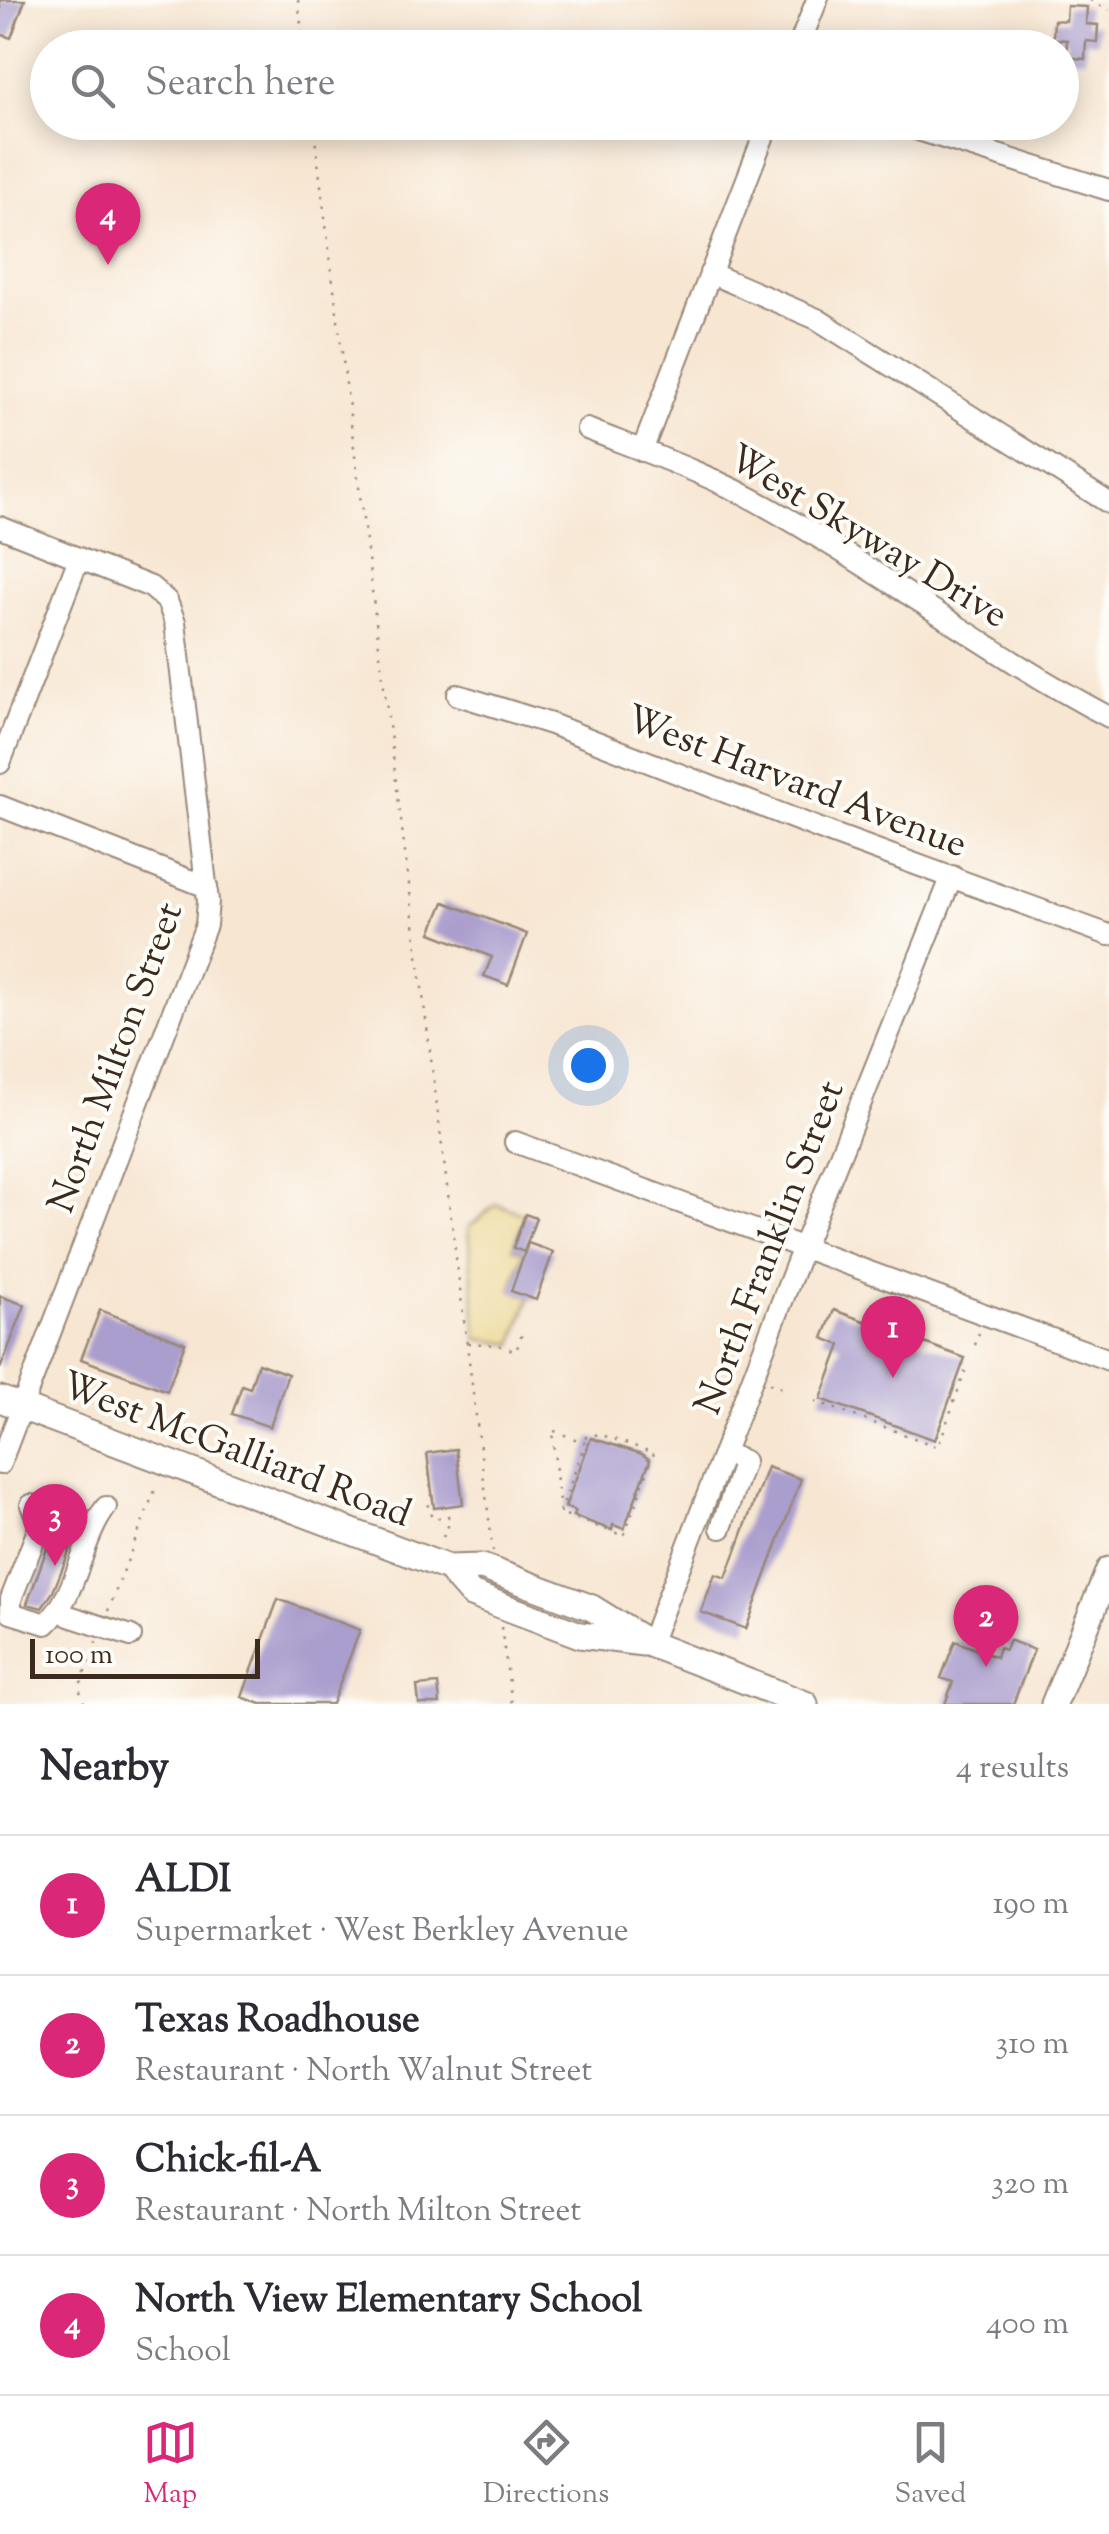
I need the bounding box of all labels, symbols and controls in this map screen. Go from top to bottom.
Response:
search box [30,30,1079,140]
icon: search [65,58,120,113]
text: Search here [145,58,336,112]
pin: 4 [76,182,140,265]
street label: West Skyway Drive [717,433,1017,643]
street label: West Harvard Avenue [617,694,974,874]
street label: North Milton Street [37,896,199,1221]
your location [563,1040,614,1091]
street label: North Franklin Street [683,1074,860,1423]
pin: 1 [860,1296,926,1378]
street label: West McGalliard Road [53,1360,418,1543]
pin: 3 [22,1484,88,1566]
pin: 2 [954,1584,1018,1667]
scale bar [30,1634,260,1678]
text: 100 m [45,1636,113,1676]
text: Nearby [40,1739,169,1799]
text: 4 results [956,1746,1069,1792]
text: ALDI [135,1855,231,1909]
text: 1 [67,1882,78,1928]
text: 190 m [993,1882,1069,1928]
text: Supermarket · West Berkley Avenue [135,1909,629,1955]
text: Texas Roadhouse [135,1995,420,2049]
text: 2 [65,2022,80,2068]
text: 310 m [995,2022,1069,2068]
text: Restaurant · North Walnut Street [135,2049,592,2095]
text: Chick-fil-A [135,2135,321,2189]
text: 3 [66,2162,79,2208]
text: 320 m [991,2162,1069,2208]
text: Restaurant · North Milton Street [135,2189,581,2235]
text: North View Elementary School [135,2275,642,2329]
text: 4 [64,2302,81,2348]
text: 400 m [986,2302,1069,2348]
text: School [135,2329,231,2375]
tab: Map [143,2415,198,2515]
tab: Directions [483,2415,609,2515]
tab: Saved [894,2415,966,2515]

